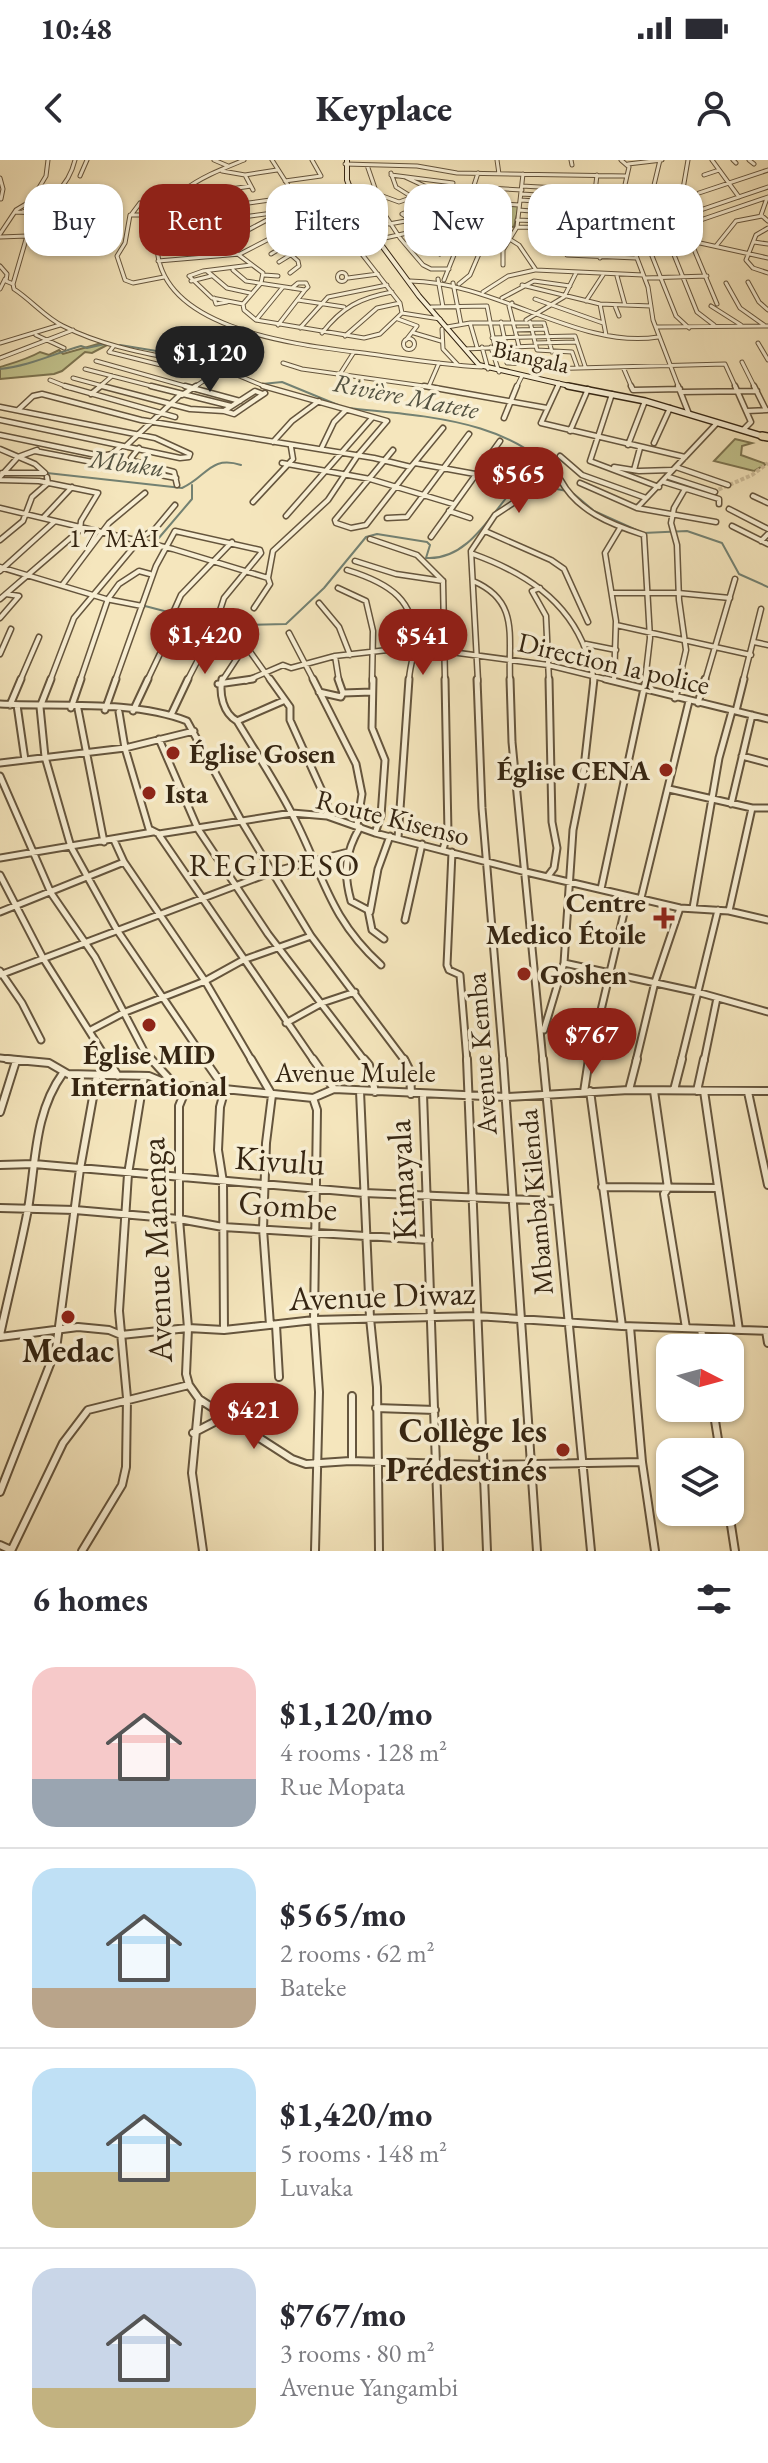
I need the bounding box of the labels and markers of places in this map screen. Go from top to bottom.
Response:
pin: $1,120 [145,326,275,394]
pin: $565 [472,447,566,515]
pin: $1,420 [140,608,270,676]
pin: $541 [376,609,470,677]
place label: Église Gosen [189,735,336,771]
marker: Église Gosen [164,744,182,762]
place label: Église CENA [497,752,651,788]
marker: Église CENA [657,761,675,779]
place label: Ista [165,775,209,811]
marker: Ista [140,784,158,802]
place label: Centre Medico Étoile [486,884,646,952]
marker: Centre Medico Étoile [653,907,675,929]
place label: Goshen [540,956,628,992]
marker: Goshen [515,965,533,983]
pin: $767 [545,1008,639,1076]
marker: Église MID International [140,1016,158,1034]
place label: Église MID International [71,1036,227,1104]
marker: Medac [59,1308,77,1326]
place label: Medac [22,1328,114,1372]
pin: $421 [207,1383,301,1451]
place label: Collège les Prédestinés [385,1408,547,1491]
marker: Collège les Prédestinés [554,1441,572,1459]

